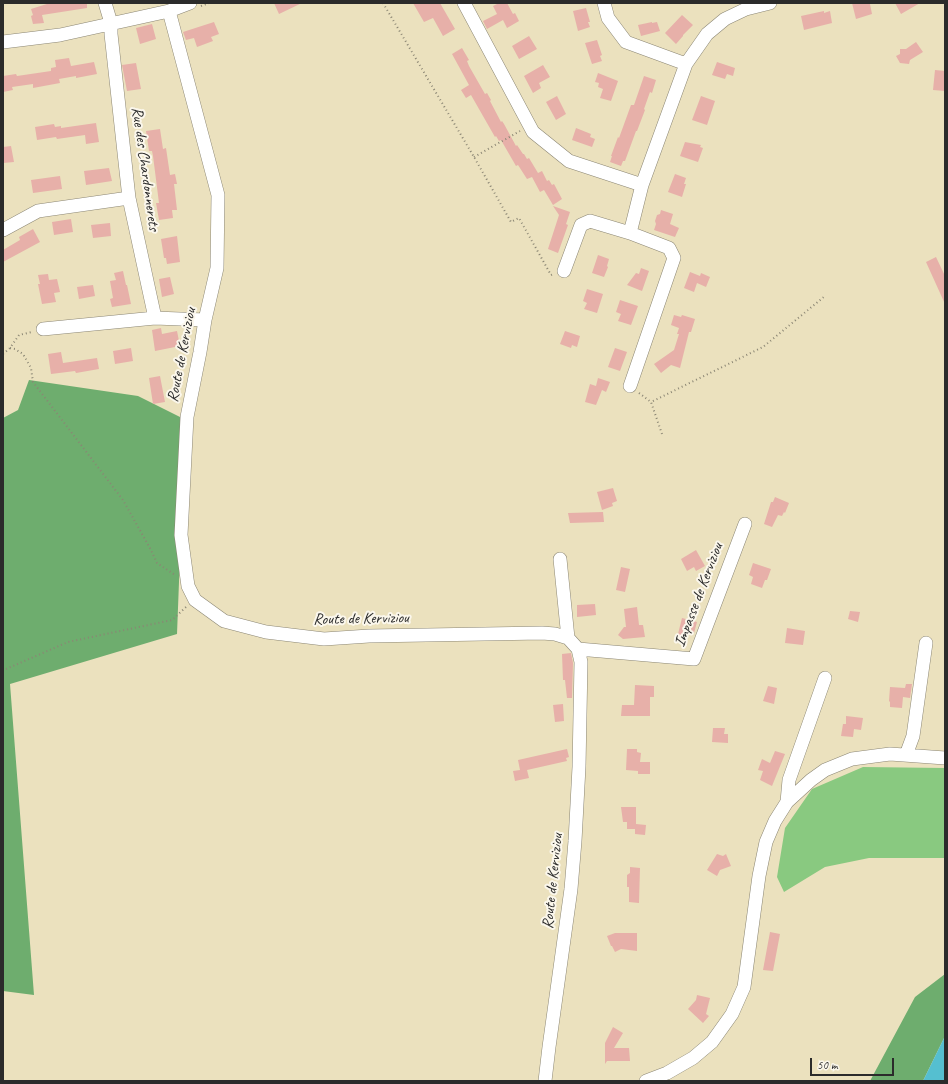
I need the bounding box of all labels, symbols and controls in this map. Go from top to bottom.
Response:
street label: Rue des Chardonnerets [127,106,163,232]
street label: Route de Kerviziou [163,306,201,404]
street label: Impasse de Kerviziou [670,540,728,650]
street label: Route de Kerviziou [313,609,409,629]
street label: Route de Kerviziou [538,832,568,930]
scale bar [812,1050,896,1076]
text: 50 m [817,1057,837,1073]

